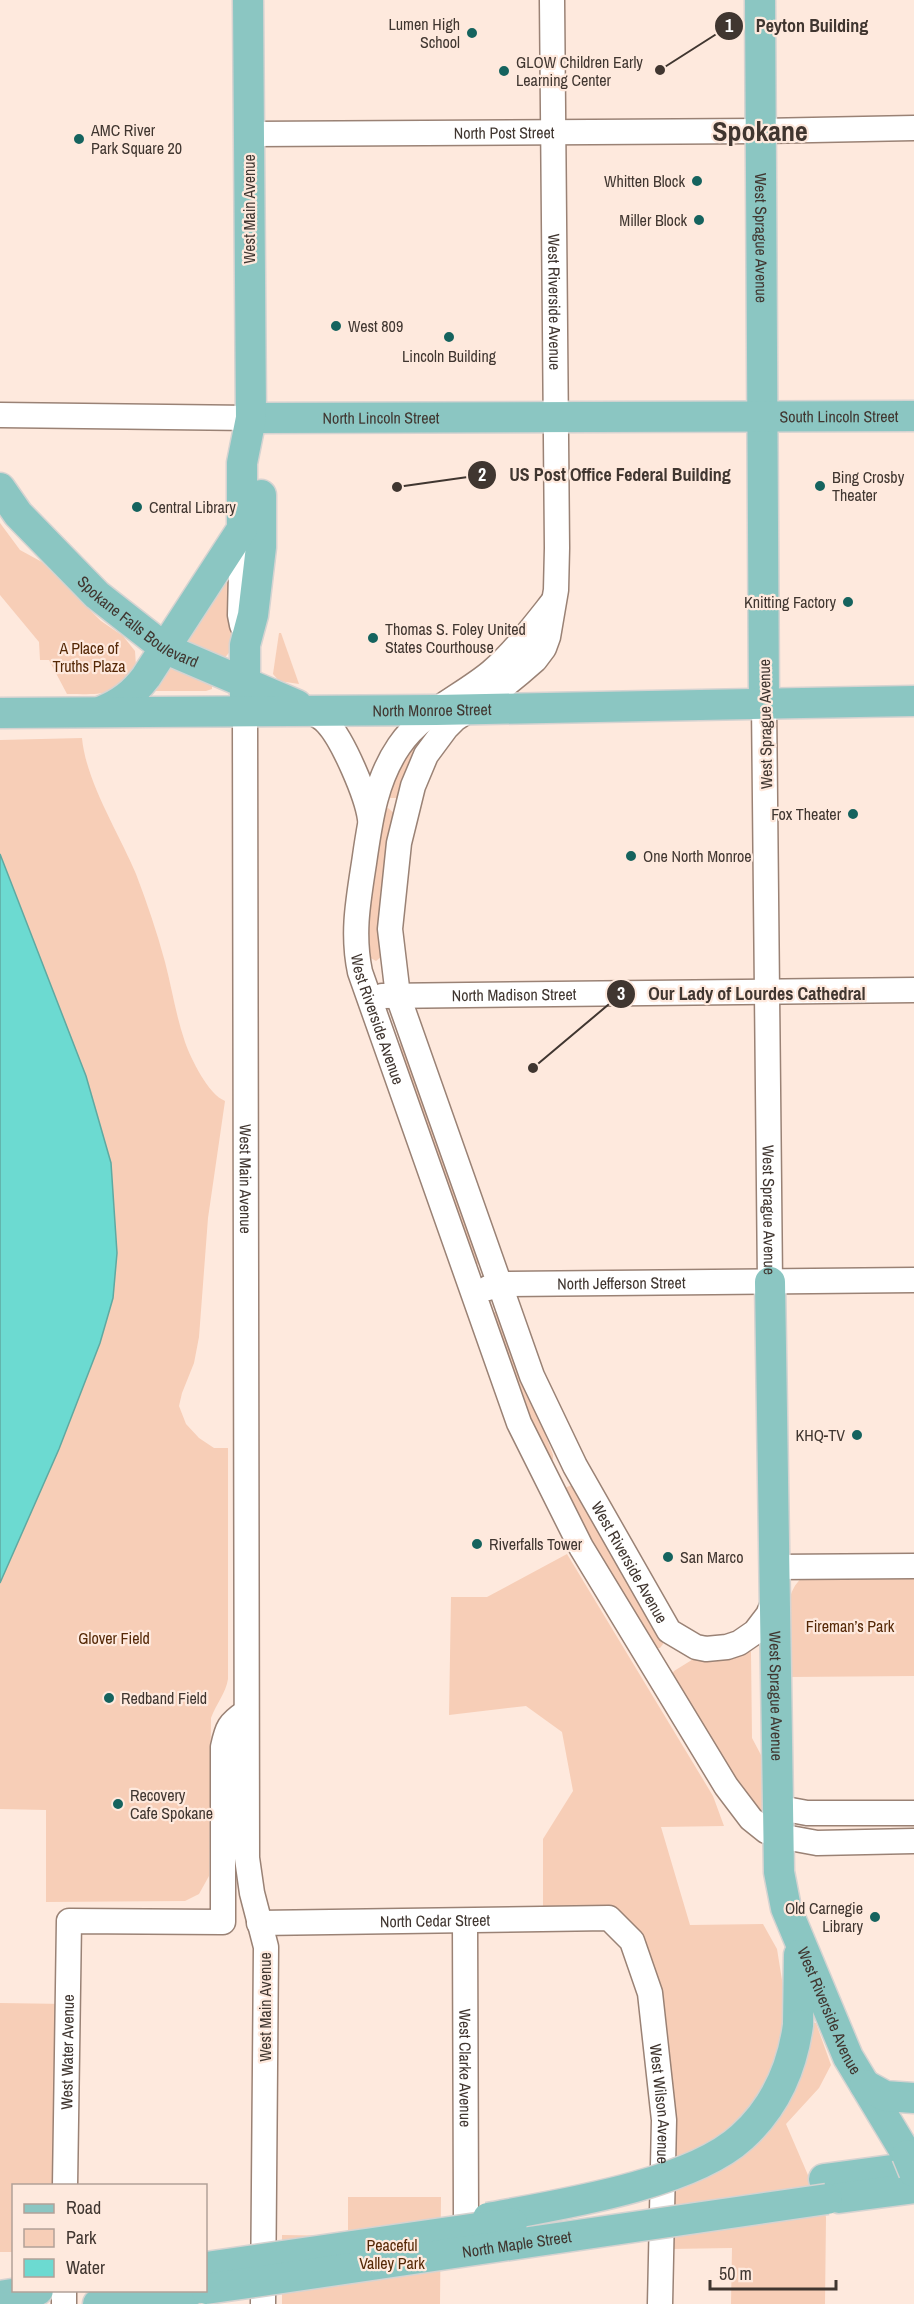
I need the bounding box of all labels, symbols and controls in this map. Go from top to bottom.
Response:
callout: Peyton Building [714,8,880,44]
place label: Lumen High School [389,13,460,53]
text: 1 [725,13,734,38]
text: Peyton Building [756,13,868,38]
marker: Lumen High School [465,26,479,40]
place label: GLOW Children Early Learning Center [516,51,643,91]
marker: GLOW Children Early Learning Center [497,64,511,78]
district label: Spokane [712,112,808,150]
place label: AMC River Park Square 20 [90,119,182,159]
street label: North Post Street [454,121,555,144]
marker: AMC River Park Square 20 [72,132,86,146]
street label: West Main Avenue [238,154,260,264]
place label: Whitten Block [604,170,685,192]
street label: West Sprague Avenue [750,173,773,303]
marker: Whitten Block [690,174,704,188]
place label: Miller Block [619,209,687,231]
marker: Miller Block [692,213,706,227]
street label: West Riverside Avenue [543,234,566,370]
place label: West 809 [348,315,403,337]
marker: West 809 [329,319,343,333]
marker: Lincoln Building [442,330,456,344]
place label: Lincoln Building [402,345,497,367]
street label: South Lincoln Street [779,405,899,427]
street label: North Lincoln Street [323,406,440,429]
callout: US Post Office Federal Building [467,457,743,493]
text: 2 [478,462,486,487]
text: US Post Office Federal Building [509,462,731,487]
place label: Bing Crosby Theater [832,466,905,506]
marker: Bing Crosby Theater [813,479,827,493]
place label: Central Library [149,496,236,518]
marker: Central Library [130,500,144,514]
street label: Spokane Falls Boulevard [73,571,202,673]
place label: Knitting Factory [744,591,836,613]
marker: Knitting Factory [841,595,855,609]
place label: Thomas S. Foley United States Courthouse [385,618,526,658]
marker: Thomas S. Foley United States Courthouse [366,631,380,645]
park label: A Place of Truths Plaza [52,637,126,677]
street label: West Sprague Avenue [753,659,777,789]
street label: North Monroe Street [372,698,492,721]
place label: Fox Theater [771,803,842,825]
marker: Fox Theater [846,807,860,821]
place label: One North Monroe [643,845,752,867]
marker: One North Monroe [624,849,638,863]
street label: West Riverside Avenue [346,952,410,1087]
callout: Our Lady of Lourdes Cathedral [606,976,878,1012]
text: 3 [617,981,625,1006]
text: Our Lady of Lourdes Cathedral [648,981,866,1006]
street label: North Madison Street [451,983,577,1006]
street label: West Main Avenue [235,1124,257,1234]
street label: West Sprague Avenue [758,1145,781,1275]
street label: North Jefferson Street [557,1271,686,1294]
place label: KHQ-TV [795,1424,845,1446]
marker: KHQ-TV [850,1428,864,1442]
street label: West Riverside Avenue [586,1497,673,1627]
place label: Riverfalls Tower [489,1533,583,1555]
marker: Riverfalls Tower [470,1537,484,1551]
place label: San Marco [680,1546,743,1568]
marker: San Marco [661,1550,675,1564]
park label: Fireman’s Park [806,1615,895,1637]
park label: Glover Field [78,1627,150,1649]
street label: West Sprague Avenue [764,1631,788,1761]
place label: Redband Field [121,1687,207,1709]
marker: Redband Field [102,1691,116,1705]
place label: Recovery Cafe Spokane [130,1784,213,1824]
marker: Recovery Cafe Spokane [111,1797,125,1811]
place label: Old Carnegie Library [785,1897,863,1937]
street label: North Cedar Street [380,1909,491,1932]
marker: Old Carnegie Library [868,1910,882,1924]
street label: West Riverside Avenue [792,1943,867,2078]
street label: West Main Avenue [254,1952,276,2062]
street label: West Water Avenue [55,1994,79,2110]
street label: West Clarke Avenue [454,2009,477,2127]
street label: West Wilson Avenue [645,2043,675,2164]
legend [12,2184,207,2292]
text: Road [66,2195,101,2220]
text: Park [66,2225,97,2250]
street label: North Maple Street [461,2225,573,2263]
park label: Peaceful Valley Park [359,2234,425,2274]
scale bar [710,2253,836,2291]
text: Water [66,2255,105,2280]
text: 50 m [719,2261,752,2286]

